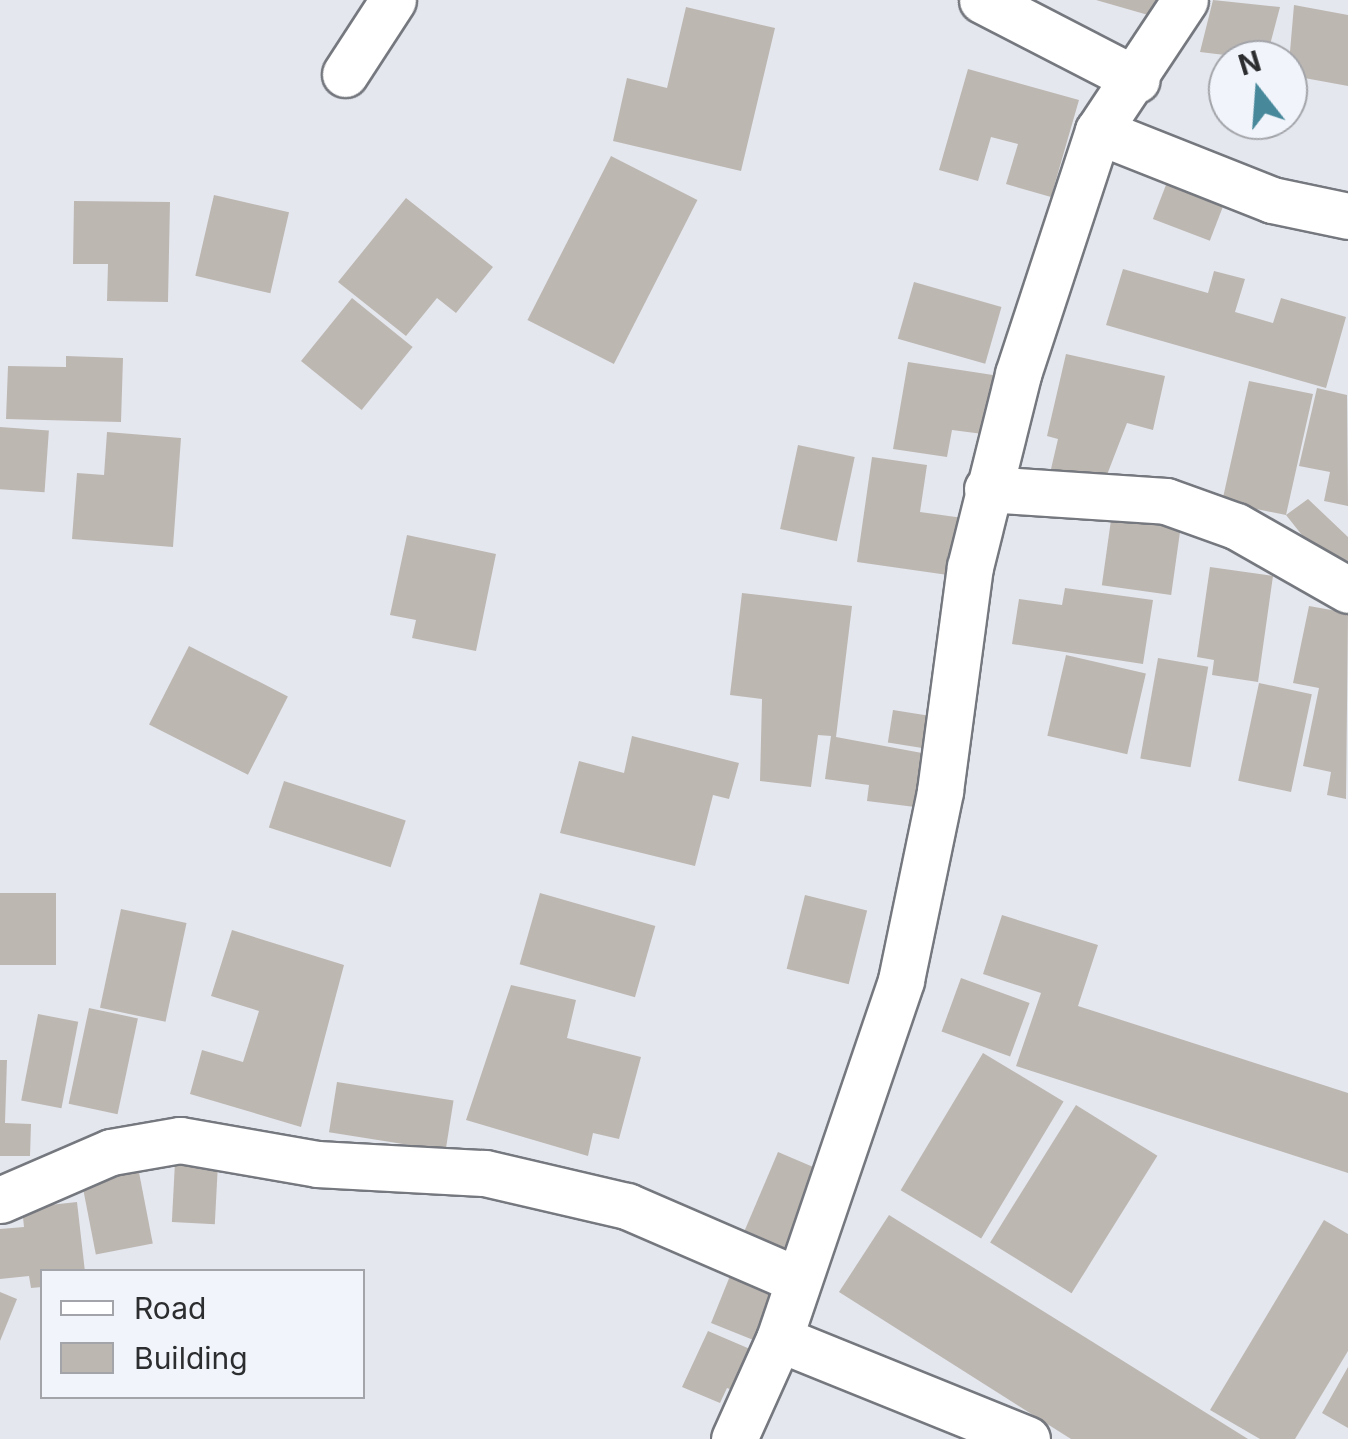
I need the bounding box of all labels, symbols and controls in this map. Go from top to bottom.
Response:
north arrow [1208,40,1308,140]
text: N [1235,44,1265,83]
legend [40,1269,365,1399]
text: Road [134,1290,206,1326]
text: Building [134,1340,248,1376]

